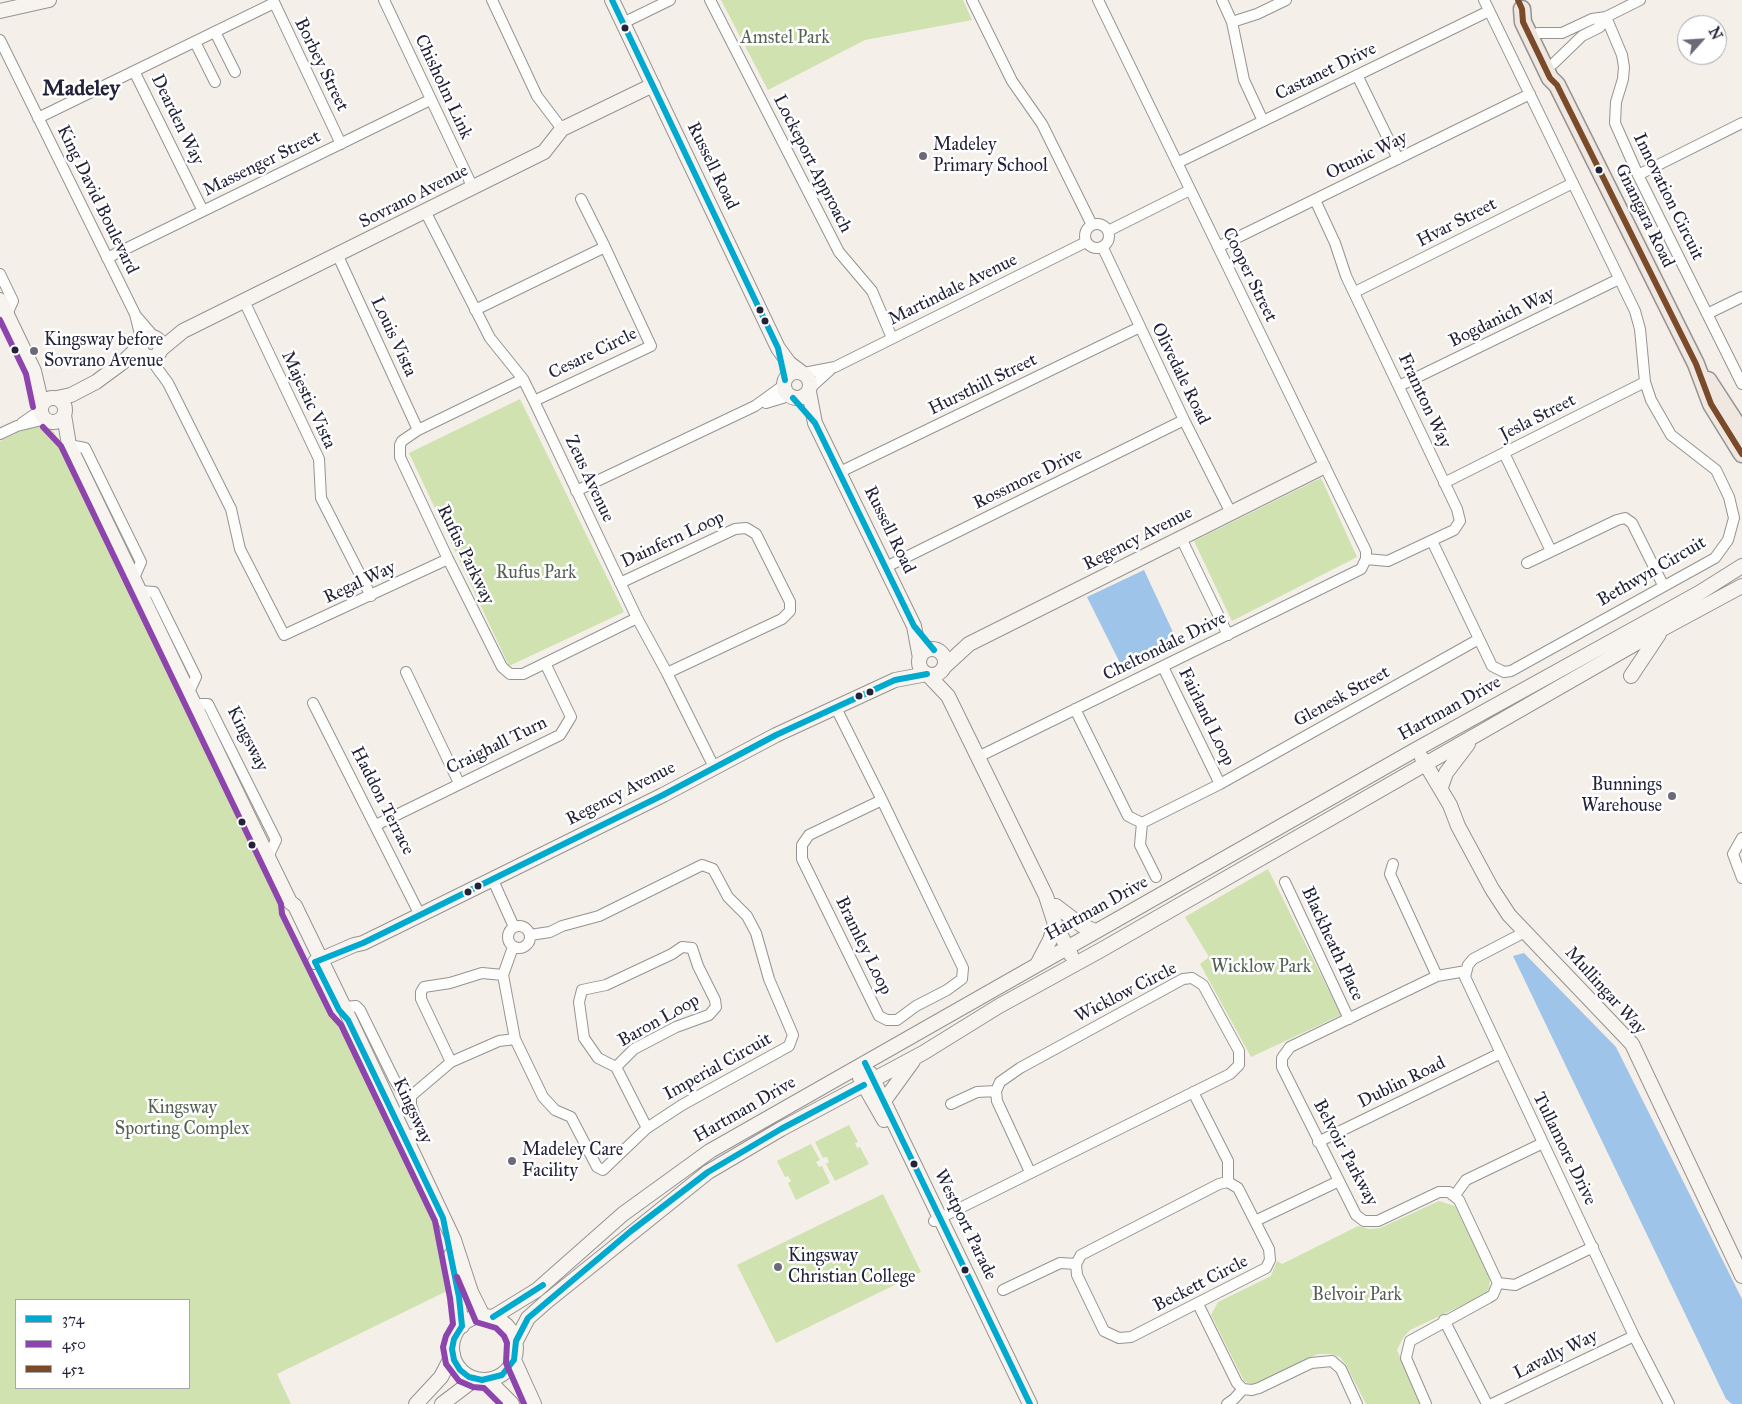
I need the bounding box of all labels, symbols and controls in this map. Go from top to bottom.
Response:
street label: Borbey Street [289,15,353,115]
north arrow [1677,15,1727,65]
unlabelled marker [620,23,630,33]
text: N [1705,25,1725,43]
park label: Amstel Park [741,28,829,50]
street label: Chisholm Link [409,31,477,143]
street label: Castanet Drive [1272,38,1380,106]
street label: Dearden Way [146,71,208,169]
district label: Madeley [42,77,120,103]
street label: Lockeport Approach [768,91,856,237]
street label: Russell Road [682,119,742,213]
street label: King David Boulevard [52,122,142,278]
street label: Massenger Street [200,126,324,202]
street label: Otunic Way [1323,127,1411,185]
street label: Innovation Circuit [1628,130,1708,264]
place label: Madeley Primary School [933,135,1048,178]
marker: Madeley Primary School [917,150,929,162]
street label: Sovrano Avenue [356,160,472,234]
street label: Gnangara Road [1610,161,1678,271]
unlabelled marker [1594,165,1604,175]
street label: Hvar Street [1413,194,1501,252]
street label: Cooper Street [1217,224,1281,326]
street label: Martindale Avenue [885,249,1021,331]
street label: Bogdanich Way [1446,283,1558,353]
street label: Louis Vista [365,294,421,380]
unlabelled marker [755,305,765,315]
unlabelled marker [760,316,770,326]
street label: Olivedale Road [1146,320,1214,428]
street label: Cesare Circle [545,323,641,385]
place label: Kingsway before Sovrano Avenue [44,330,163,372]
unlabelled marker [10,345,20,355]
marker: Kingsway before Sovrano Avenue [28,345,40,357]
street label: Majestic Vista [276,348,340,452]
street label: Hursthill Street [925,349,1041,421]
street label: Framton Way [1393,350,1455,452]
street label: Jesla Street [1497,390,1579,446]
street label: Zeus Avenue [560,432,618,526]
street label: Rossmore Drive [970,443,1086,515]
street label: Russell Road [859,483,919,577]
street label: Rufus Parkway [432,502,498,608]
street label: Regency Avenue [1080,502,1196,576]
street label: Dainfern Loop [618,507,728,573]
street label: Bethwyn Circuit [1594,532,1710,612]
street label: Regal Way [321,557,399,609]
park label: Rufus Park [496,563,576,585]
street label: Cheltondale Drive [1100,608,1230,686]
street label: Glenesk Street [1290,662,1394,732]
street label: Fairland Loop [1173,664,1239,770]
street label: Hartman Drive [1395,672,1505,746]
unlabelled marker [865,687,875,697]
unlabelled marker [854,691,864,701]
street label: Kingsway [221,703,273,775]
street label: Craighall Turn [443,712,551,780]
street label: Haddon Terrace [345,743,419,859]
street label: Regency Avenue [563,757,679,831]
place label: Bunnings Warehouse [1581,775,1662,818]
marker: Bunnings Warehouse [1666,790,1678,802]
unlabelled marker [237,817,247,827]
unlabelled marker [247,840,257,850]
street label: Hartman Drive [1042,872,1152,946]
unlabelled marker [473,881,483,891]
street label: Blackheath Place [1296,883,1368,1005]
unlabelled marker [463,887,473,897]
street label: Bramley Loop [830,893,896,999]
street label: Mullingar Way [1560,943,1650,1039]
park label: Wicklow Park [1211,957,1311,979]
street label: Wicklow Circle [1072,958,1180,1028]
street label: Baron Loop [615,990,703,1052]
street label: Imperial Circuit [660,1029,776,1105]
street label: Dublin Road [1355,1053,1449,1113]
street label: Hartman Drive [690,1072,800,1148]
street label: Kingsway [387,1075,437,1147]
street label: Tullamore Drive [1527,1089,1601,1209]
street label: Belvoir Parkway [1308,1096,1382,1210]
park label: Kingsway Sporting Complex [115,1098,249,1140]
place label: Madeley Care Facility [522,1140,623,1182]
marker: Madeley Care Facility [506,1155,518,1167]
unlabelled marker [909,1159,919,1169]
street label: Westport Parade [929,1166,1001,1284]
place label: Kingsway Christian College [788,1246,916,1288]
street label: Beckett Circle [1150,1251,1252,1317]
marker: Kingsway Christian College [772,1261,784,1273]
unlabelled marker [960,1265,970,1275]
park label: Belvoir Park [1312,1285,1402,1307]
legend [15,1299,190,1389]
text: 374 [62,1310,84,1328]
street label: Lavally Way [1510,1325,1602,1385]
text: 450 [62,1335,86,1353]
text: 452 [62,1360,85,1378]

